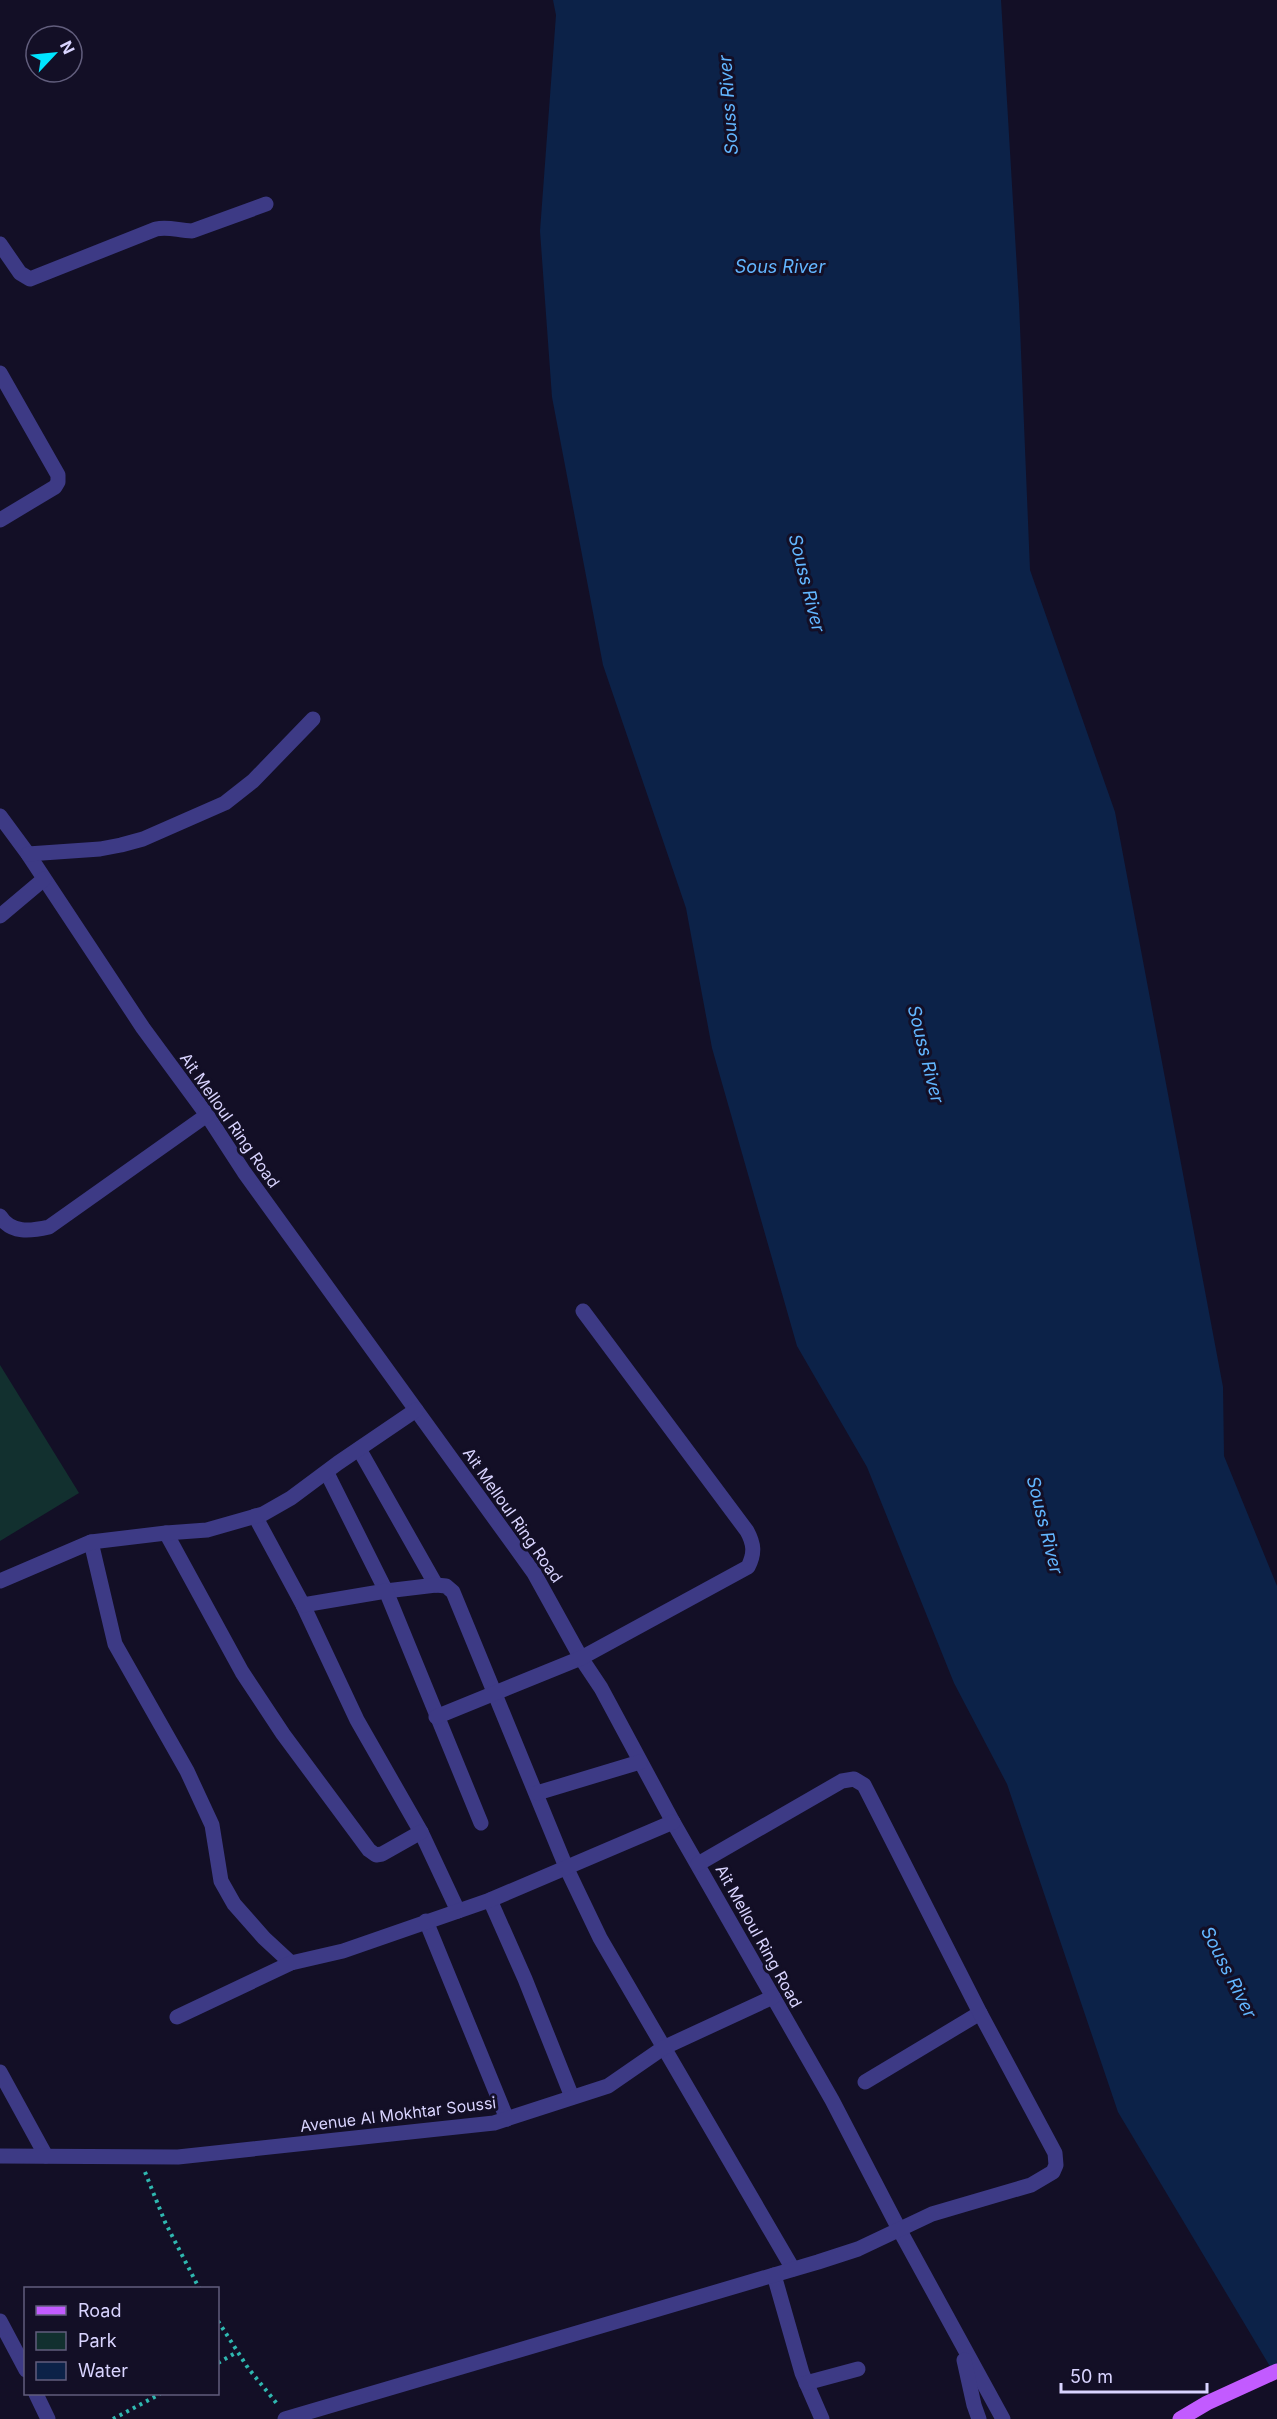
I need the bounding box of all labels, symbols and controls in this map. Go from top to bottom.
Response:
north arrow [24,24,84,84]
text: N [56,38,79,57]
water label: Souss River [714,53,742,156]
water label: Sous River [735,256,826,277]
water label: Souss River [785,532,830,635]
water label: Souss River [904,1003,949,1106]
street label: Ait Melloul Ring Road [176,1049,284,1191]
street label: Ait Melloul Ring Road [459,1444,567,1586]
water label: Souss River [1023,1474,1068,1577]
street label: Ait Melloul Ring Road [711,1861,807,2011]
water label: Souss River [1197,1923,1262,2022]
street label: Avenue Al Mokhtar Soussi [299,2092,497,2136]
legend [24,2287,219,2395]
text: Road [78,2300,121,2321]
text: Park [78,2330,117,2351]
scale bar [1061,2356,1206,2394]
text: Water [78,2360,128,2381]
text: 50 m [1070,2366,1113,2387]

